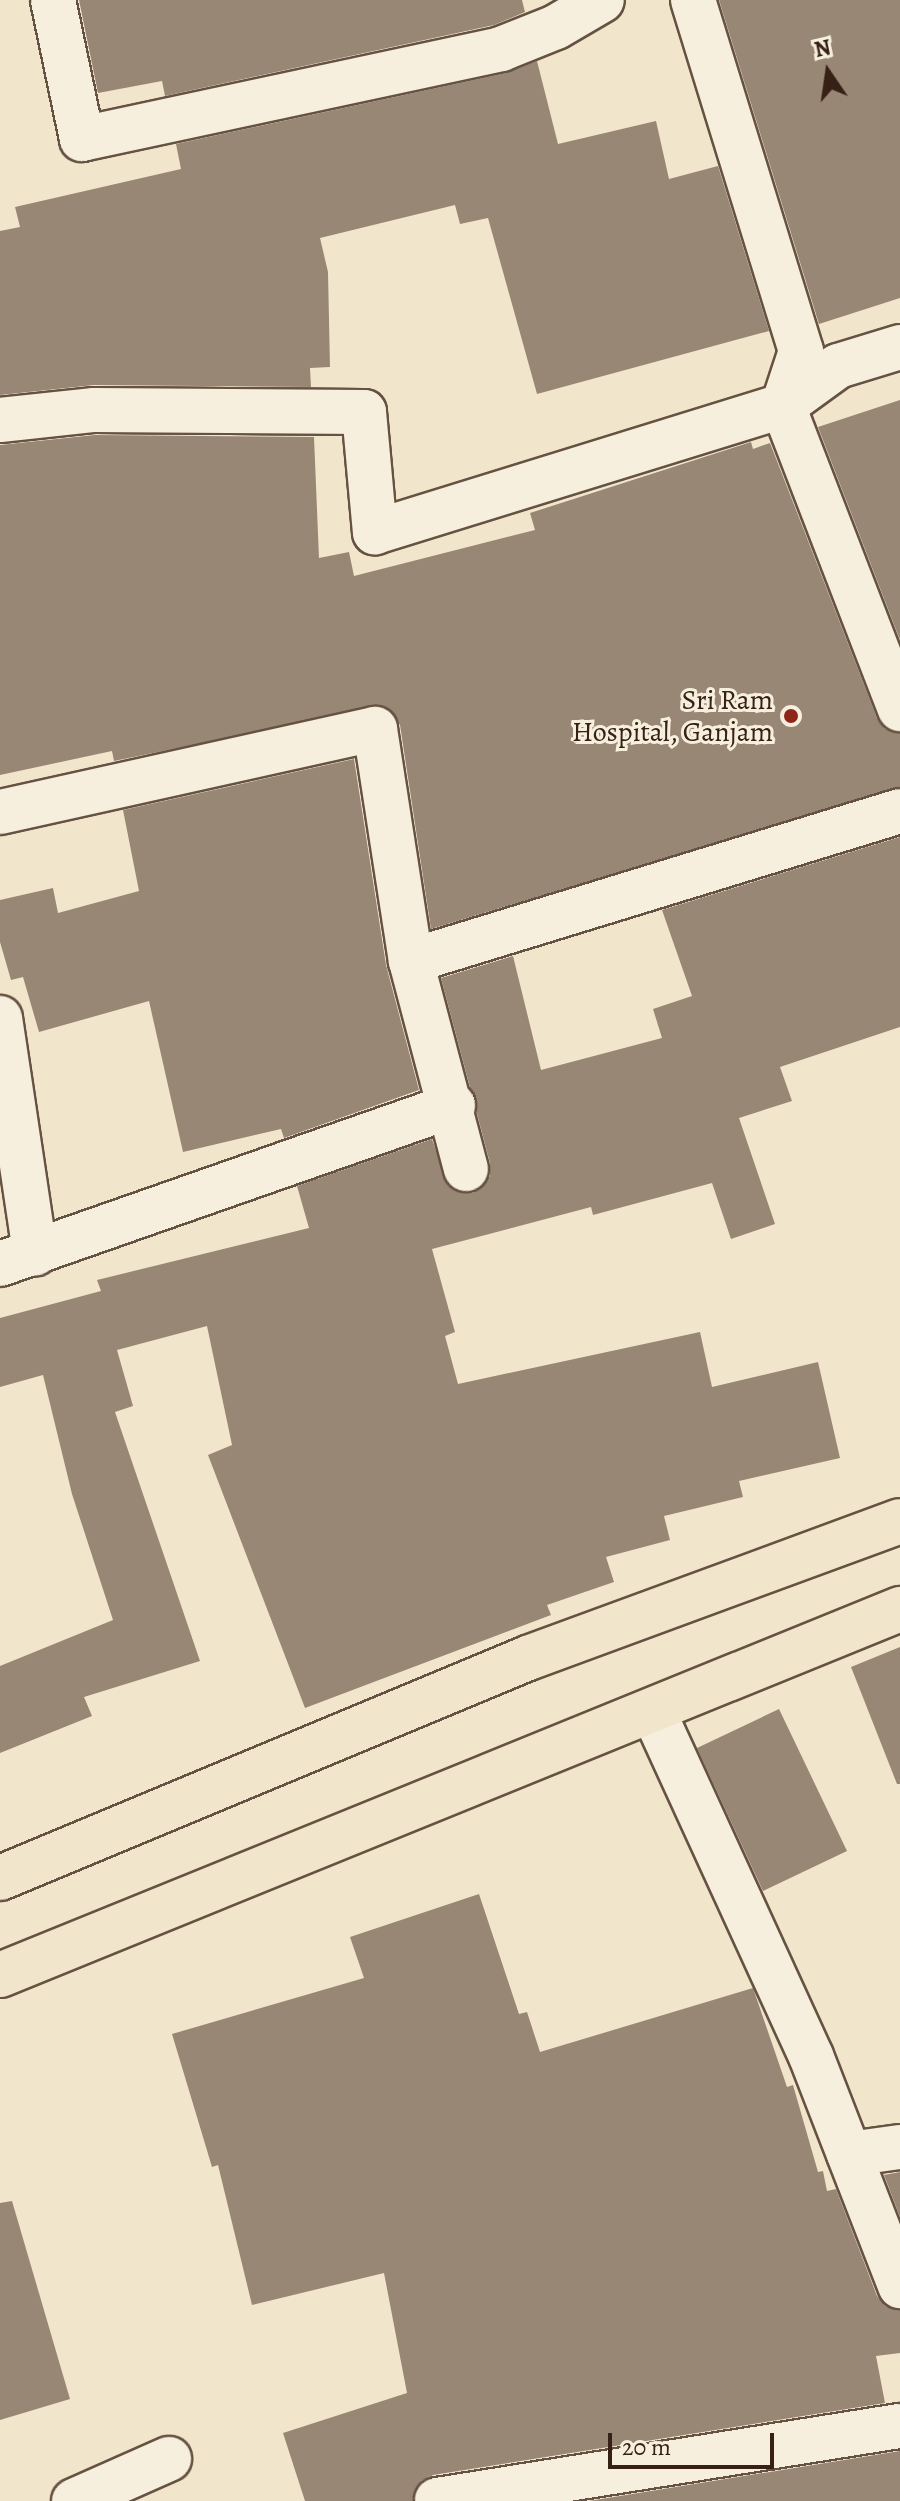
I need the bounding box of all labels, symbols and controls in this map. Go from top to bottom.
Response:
north arrow [788,32,868,112]
text: N [811,32,834,65]
place label: Sri Ram Hospital, Ganjam [572,683,773,749]
marker: Sri Ram Hospital, Ganjam [780,705,802,727]
scale bar [612,2417,778,2467]
text: 20 m [622,2431,671,2463]

